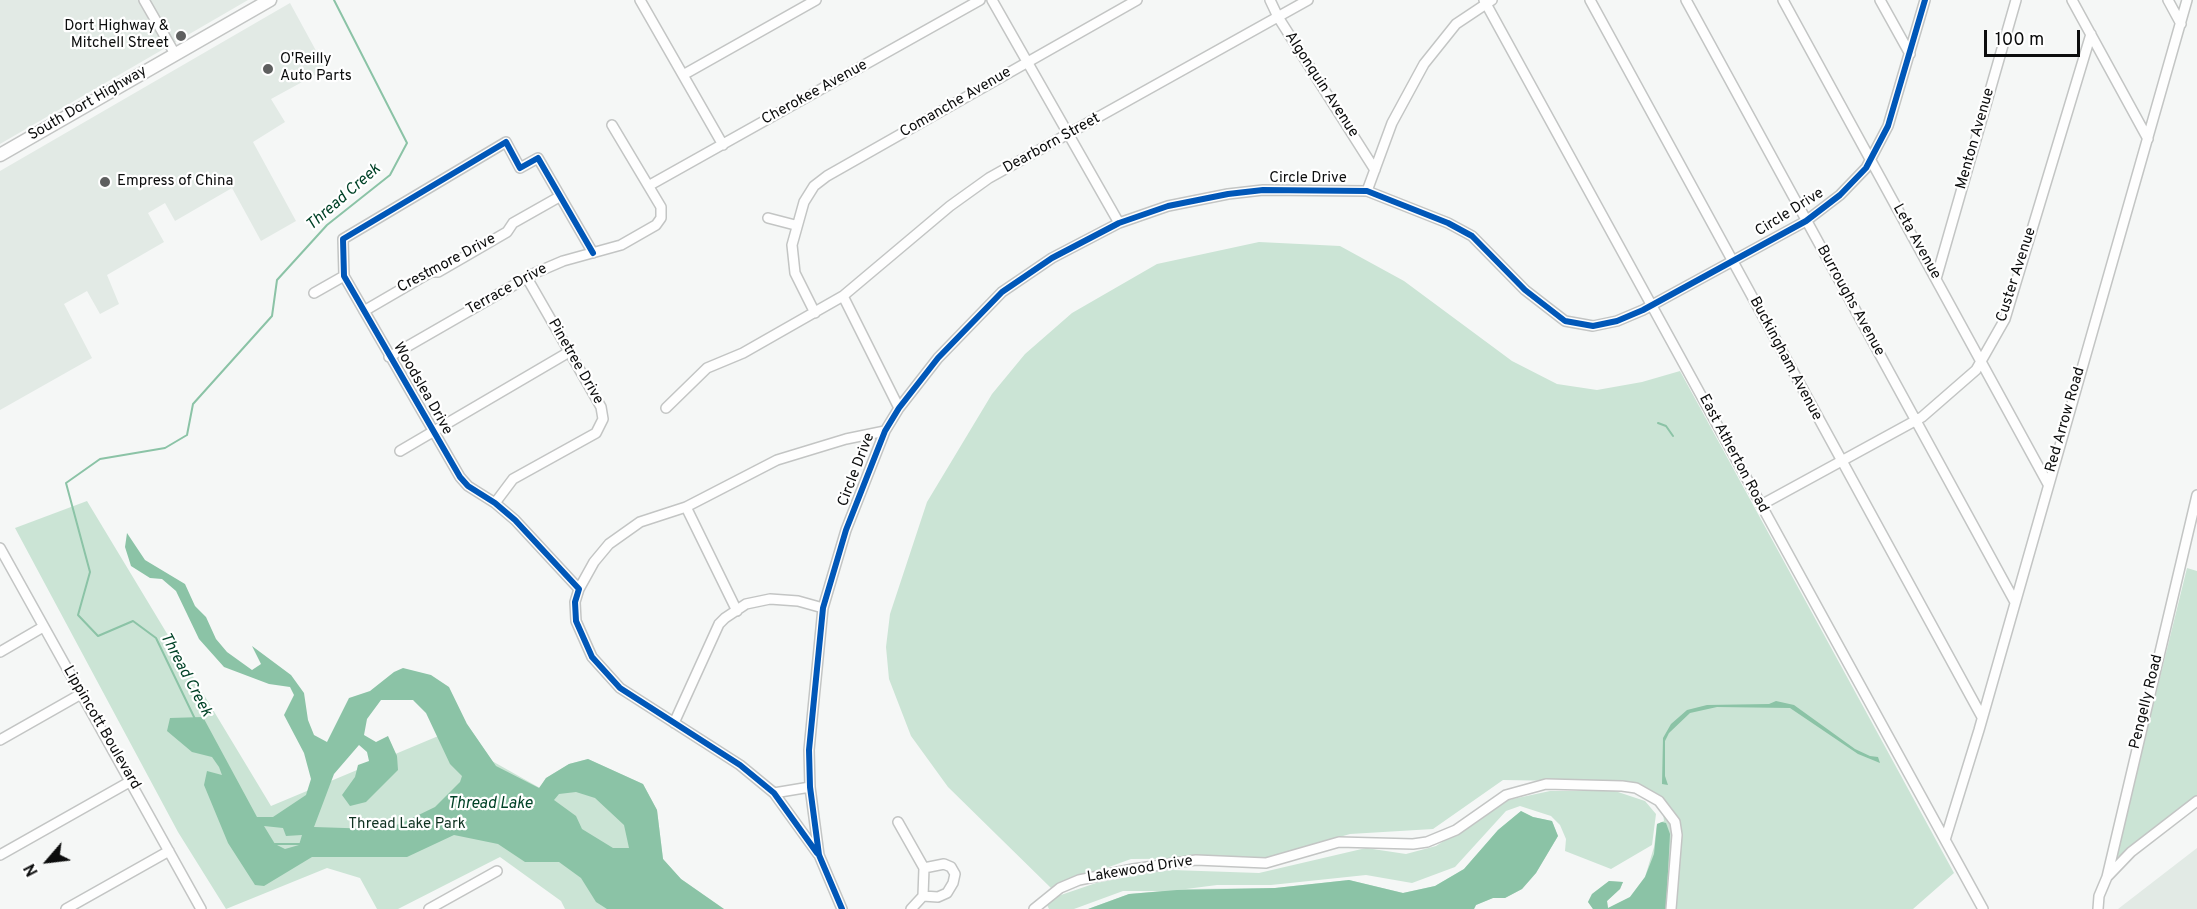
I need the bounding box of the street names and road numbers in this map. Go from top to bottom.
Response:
street label: Algonquin Avenue [1280,29,1362,141]
street label: Cherokee Avenue [759,57,871,129]
street label: South Dort Highway [26,63,150,145]
street label: Comanche Avenue [897,64,1015,142]
street label: Menton Avenue [1953,86,1999,192]
street label: Dearborn Street [1000,110,1104,178]
street label: Circle Drive [1269,170,1347,188]
street label: Circle Drive [1752,185,1828,241]
street label: Leta Avenue [1888,201,1944,283]
street label: Custer Avenue [1993,225,2041,325]
street label: Crestmore Drive [395,231,499,297]
street label: Burroughs Avenue [1812,242,1888,360]
street label: Terrace Drive [463,260,551,320]
street label: Buckingham Avenue [1745,294,1825,424]
street label: Pinetree Drive [543,316,607,408]
street label: Woodslea Drive [388,340,456,438]
street label: Red Arrow Road [2042,365,2090,475]
street label: East Atherton Road [1694,392,1772,516]
street label: Circle Drive [835,431,879,509]
street label: Pengelly Road [2127,653,2167,751]
street label: Lippincott Boulevard [58,663,144,793]
street label: Lakewood Drive [1086,853,1194,887]

